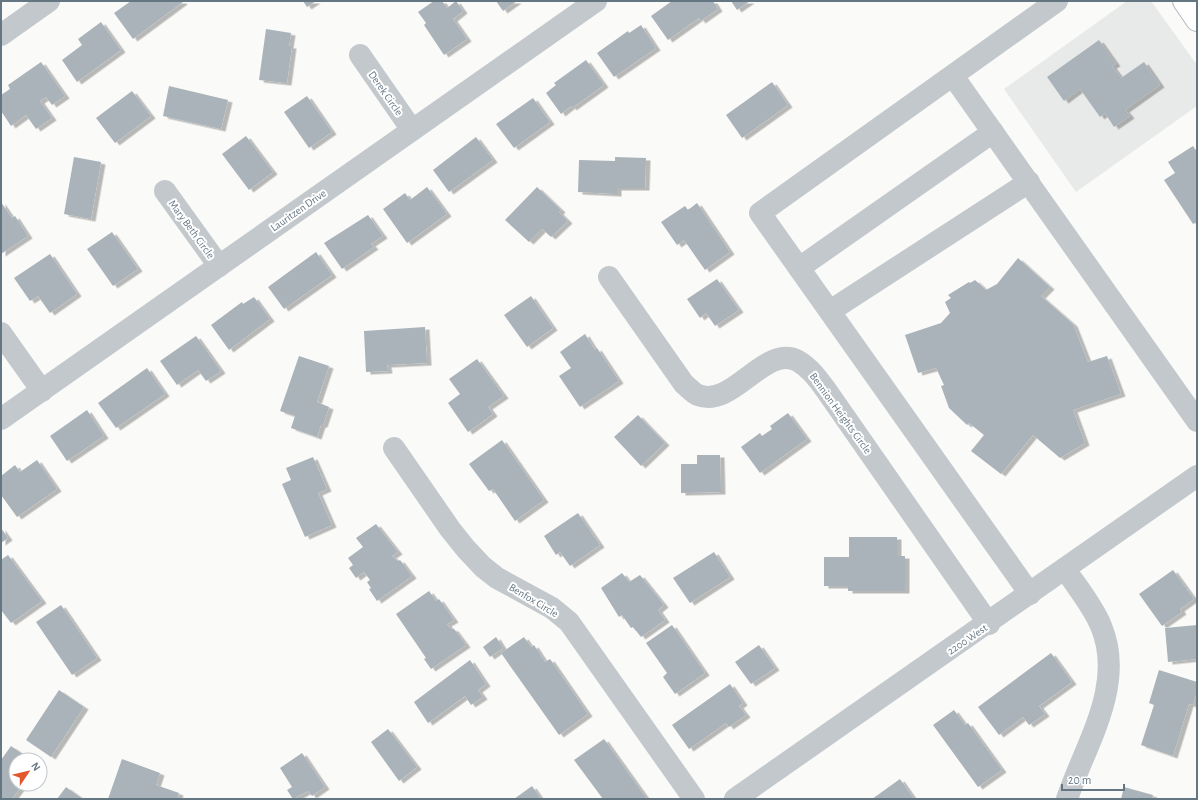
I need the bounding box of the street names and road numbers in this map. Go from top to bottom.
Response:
street label: Derek Circle [366,69,405,118]
street label: Lauritzen Drive [269,187,328,233]
street label: Mary Beth Circle [167,198,217,261]
street label: Bennion Heights Circle [808,371,874,456]
street label: Benfox Circle [507,581,560,619]
street label: 2200 West [945,622,990,657]

